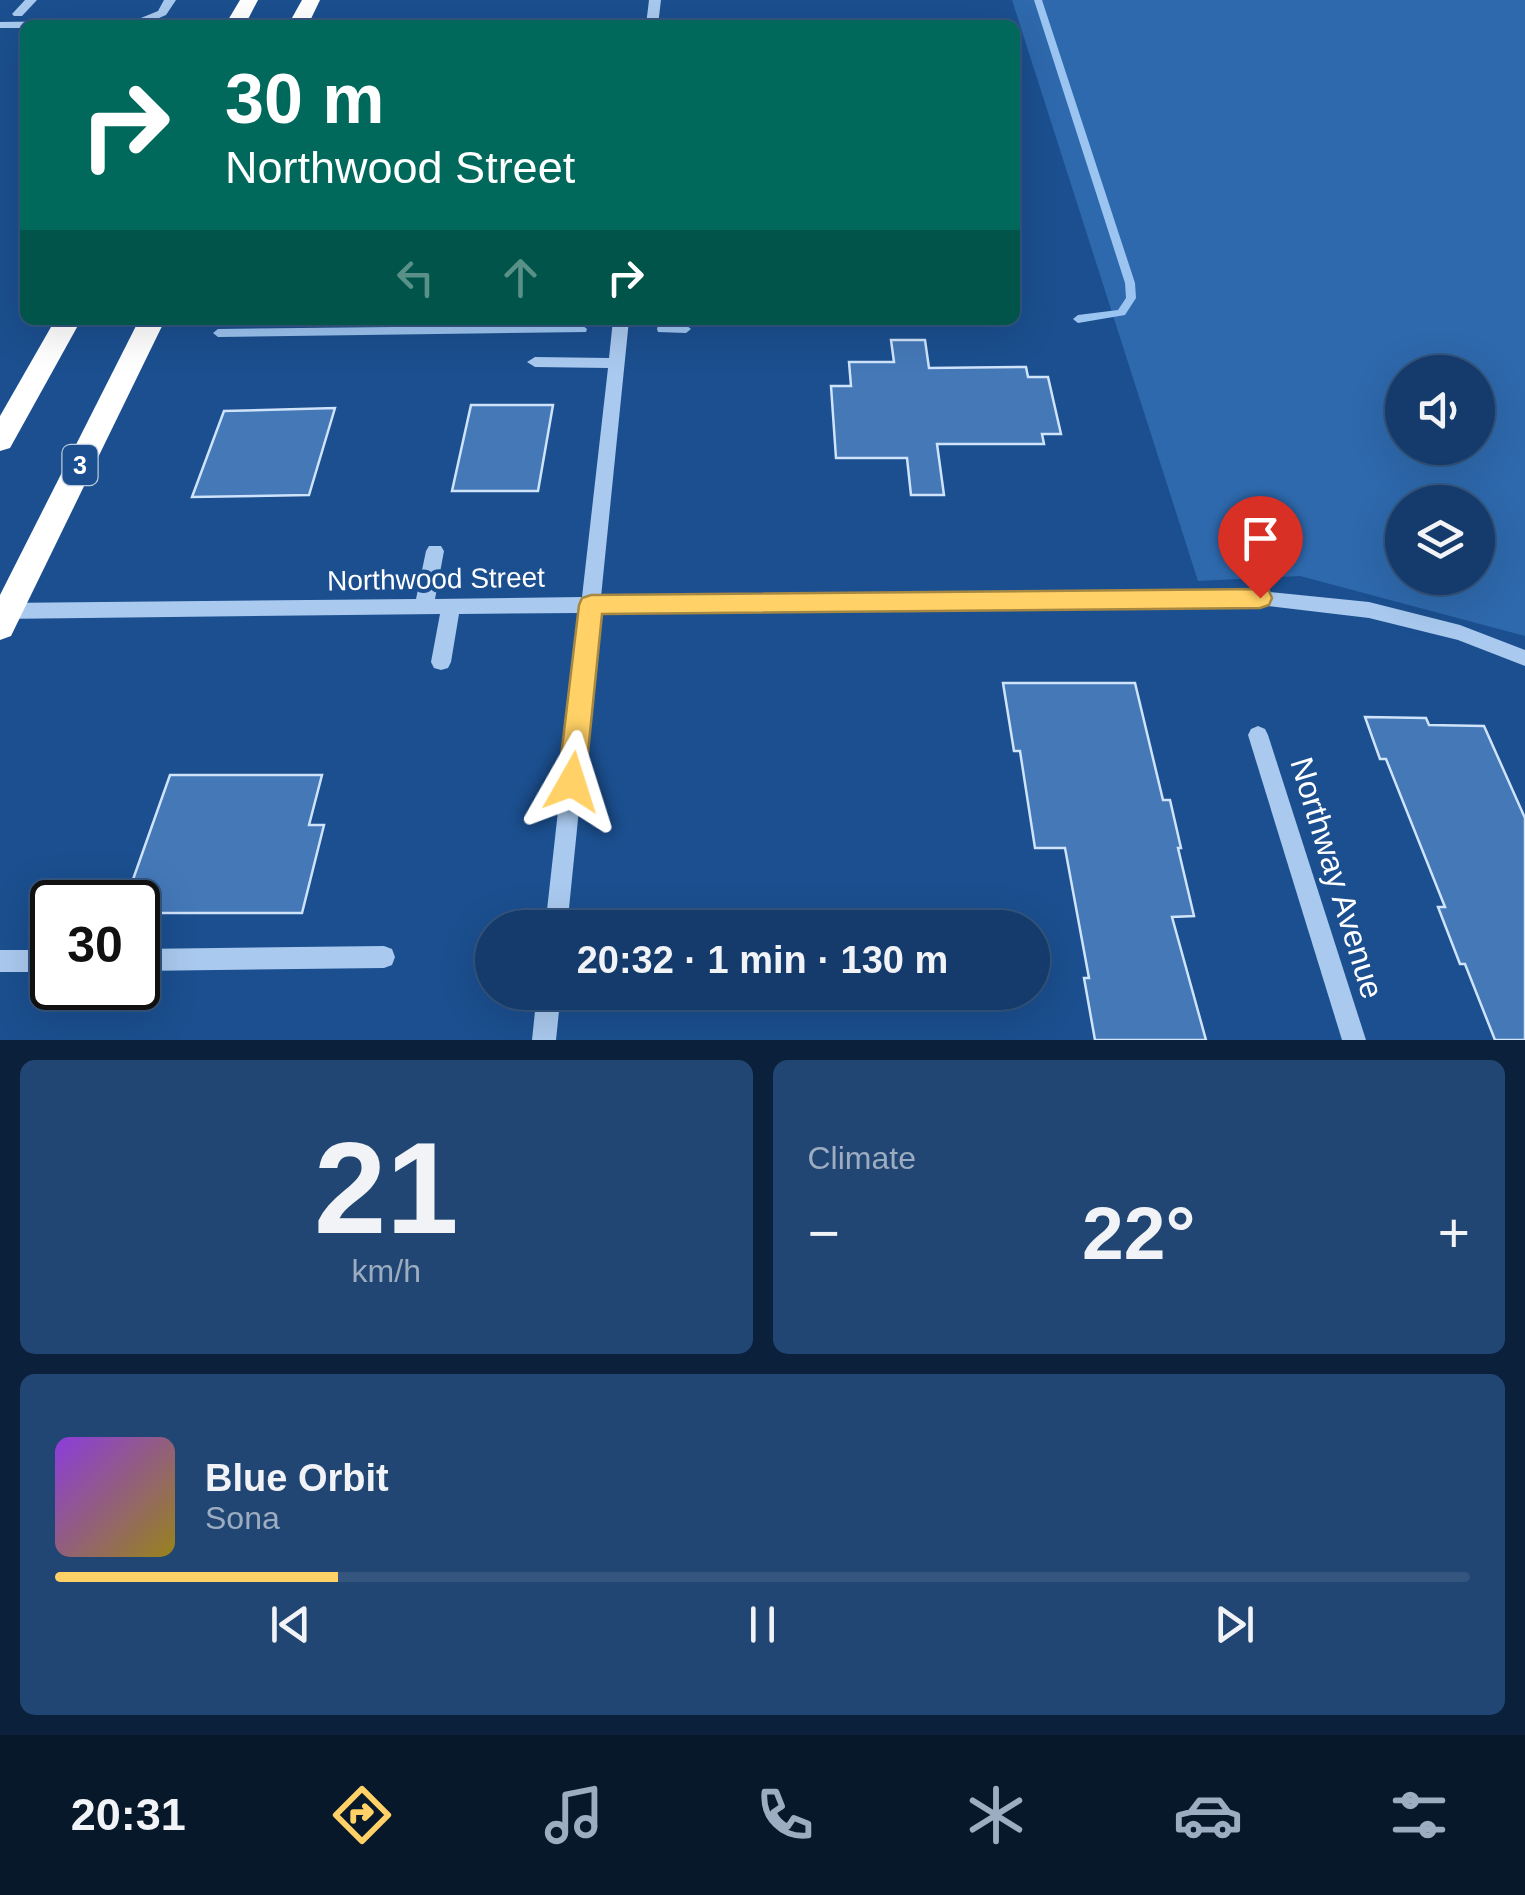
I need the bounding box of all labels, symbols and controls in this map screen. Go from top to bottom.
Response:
icon: right [60,60,190,190]
text: 30 m [225,60,385,138]
text: Northwood Street [225,142,575,193]
icon: left [388,250,443,305]
icon: ahead [493,250,548,305]
icon: right [598,250,653,305]
map controls [1385,355,1495,595]
button: sound [1385,355,1495,465]
road number: 3 [62,445,98,485]
button: layers [1385,485,1495,595]
pin [1218,496,1303,599]
icon: arrive [1233,511,1288,566]
street label: Northwood Street [327,562,545,596]
position arrow [520,730,624,834]
street label: Northway Avenue [1283,753,1391,1003]
speed limit sign: 30 [30,880,160,1010]
text: 20:32 · 1 min · 130 m [577,939,948,981]
text: 21 [314,1115,459,1261]
text: Climate [808,1140,916,1176]
text: 22° [1082,1191,1195,1275]
text: − [808,1202,840,1264]
text: + [1438,1202,1470,1264]
text: km/h [352,1253,421,1289]
text: Blue Orbit [205,1457,389,1499]
text: Sona [205,1500,280,1536]
icon: previous [263,1597,318,1652]
icon: pause [735,1597,790,1652]
icon: next [1207,1597,1262,1652]
icon: directions [327,1780,397,1850]
icon: music [539,1780,609,1850]
icon: phone [750,1780,820,1850]
icon: climate [961,1780,1031,1850]
icon: car [1173,1780,1243,1850]
icon: filters [1384,1780,1454,1850]
text: 20:31 [71,1789,186,1840]

